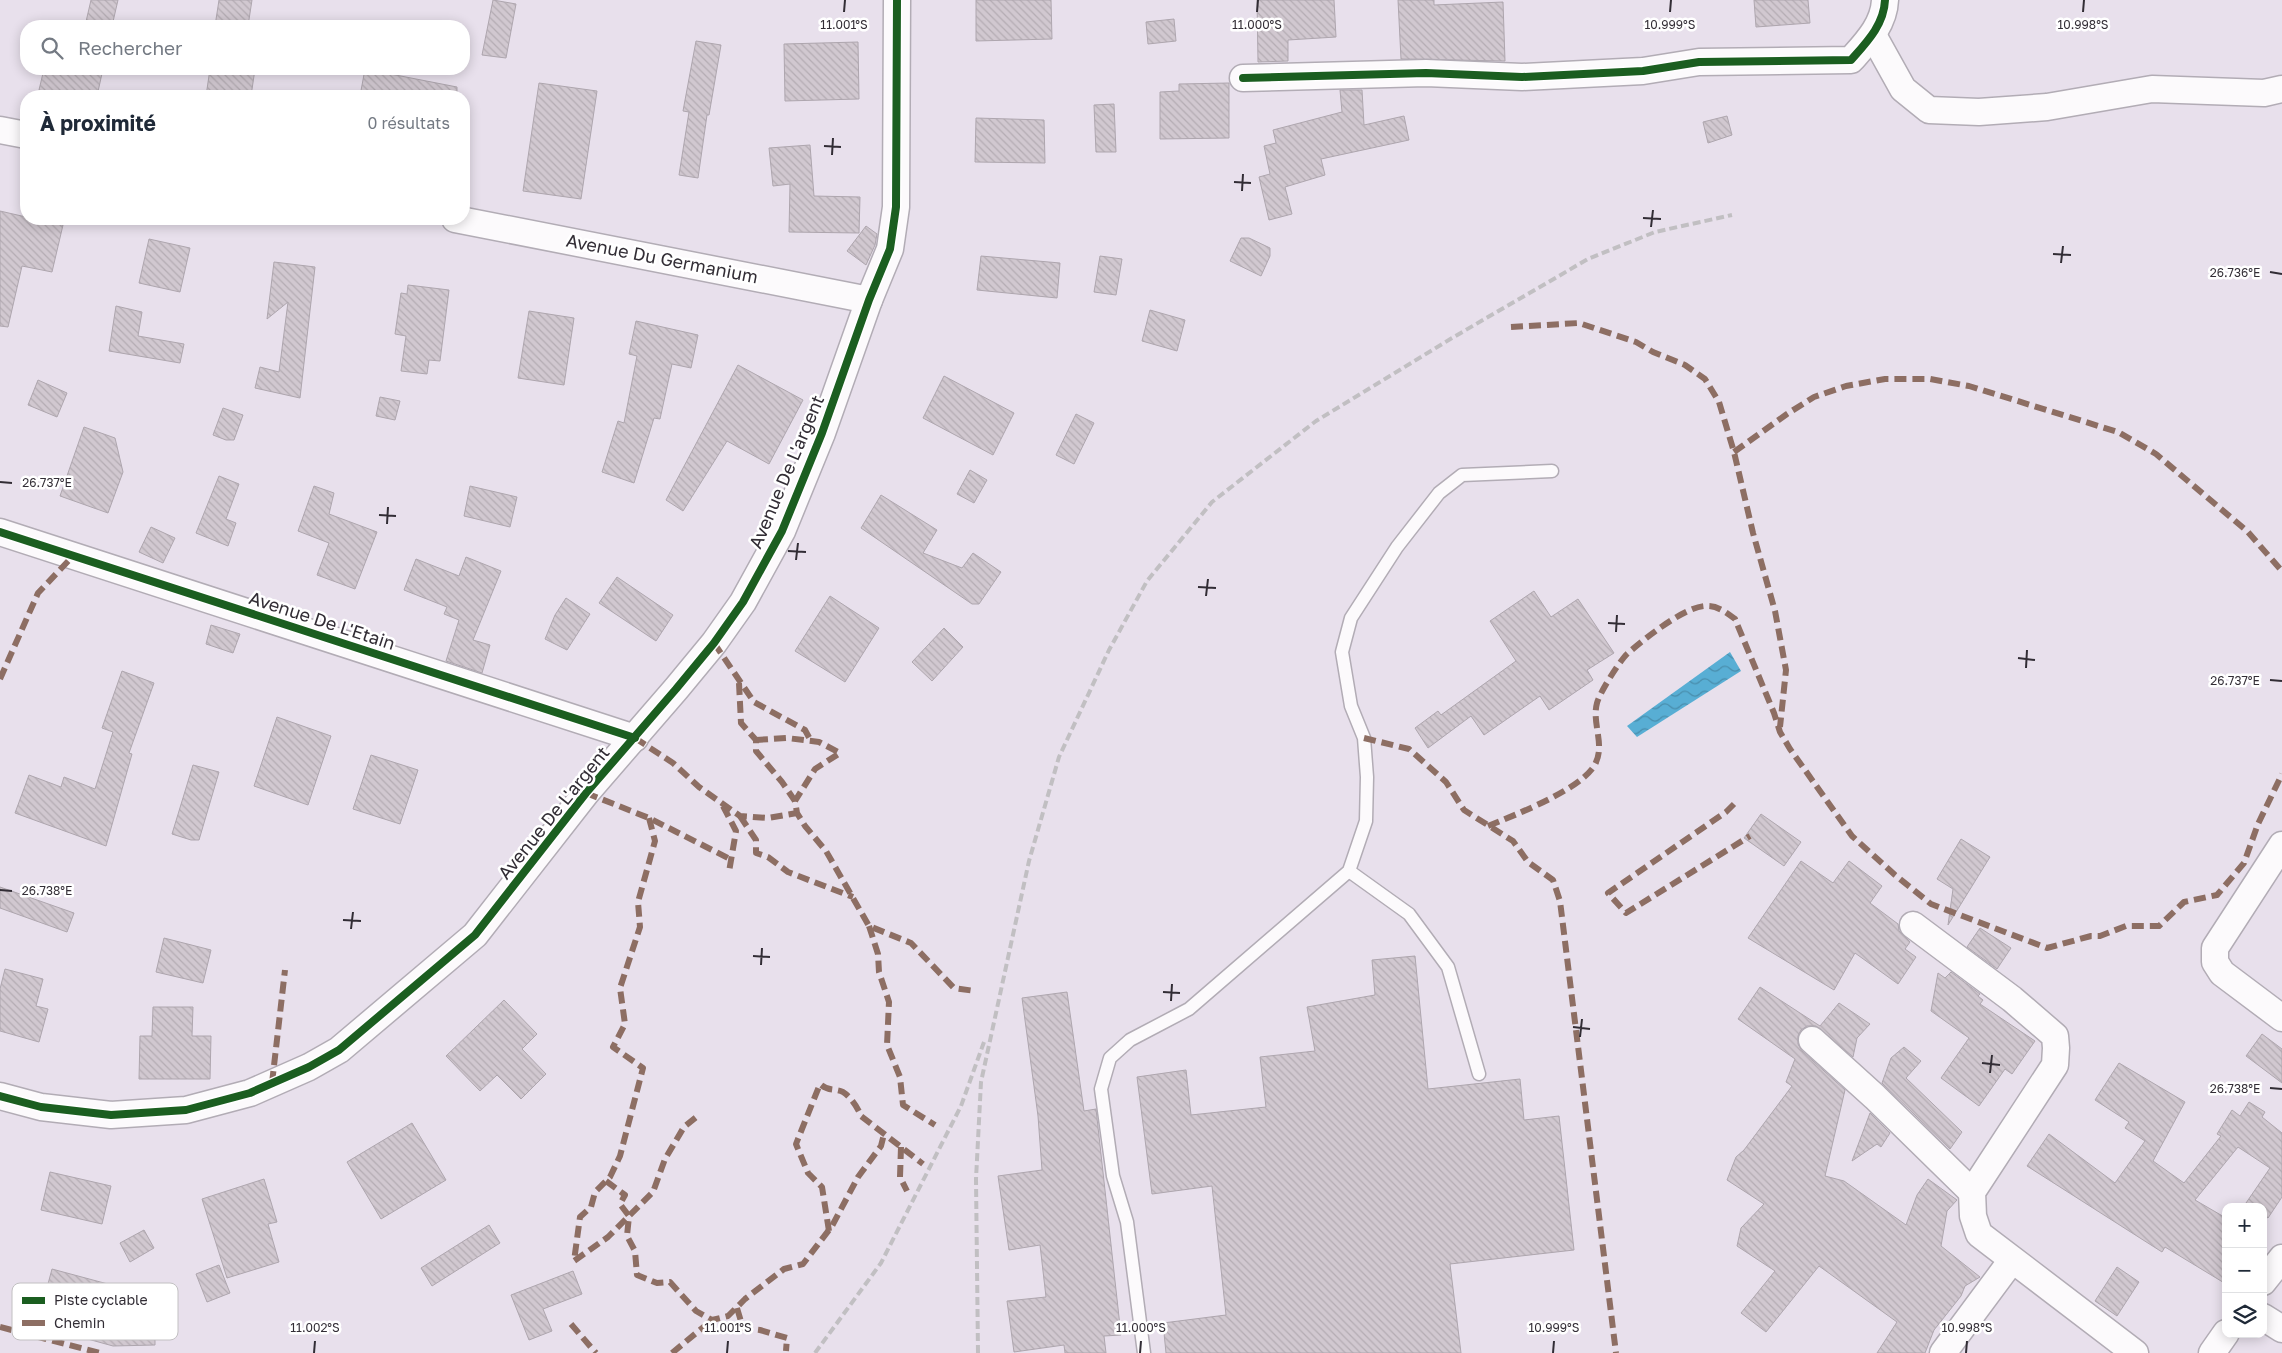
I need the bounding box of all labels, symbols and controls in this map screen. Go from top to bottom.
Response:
text: 11.001°S [820,17,868,32]
text: 11.000°S [1232,17,1282,32]
text: 10.999°S [1644,17,1696,32]
text: 10.998°S [2057,17,2109,32]
search box [20,20,470,75]
icon: search [38,34,66,62]
text: Rechercher [78,36,183,59]
text: À proximité [40,110,156,136]
text: 0 résultats [368,113,450,133]
street label: Avenue Du Germanium [564,229,760,287]
text: 26.736°E [2210,265,2260,280]
street label: Avenue De L'argent [744,392,828,552]
text: 26.737°E [22,475,72,490]
street label: Avenue De L'Etain [247,586,398,654]
text: 26.737°E [2210,673,2260,688]
street label: Avenue De L'argent [493,741,614,883]
text: 26.738°E [22,883,72,898]
text: 26.738°E [2210,1081,2260,1096]
map controls [2222,1203,2267,1338]
button: + [2222,1203,2267,1248]
button: − [2222,1248,2267,1293]
legend [12,1283,178,1340]
text: Piste cyclable [54,1291,148,1308]
button: layers [2222,1293,2267,1338]
text: Chemin [54,1314,105,1331]
text: 11.002°S [290,1320,340,1335]
text: 11.001°S [704,1320,752,1335]
text: 11.000°S [1116,1320,1166,1335]
text: 10.999°S [1528,1320,1580,1335]
text: 10.998°S [1941,1320,1993,1335]

